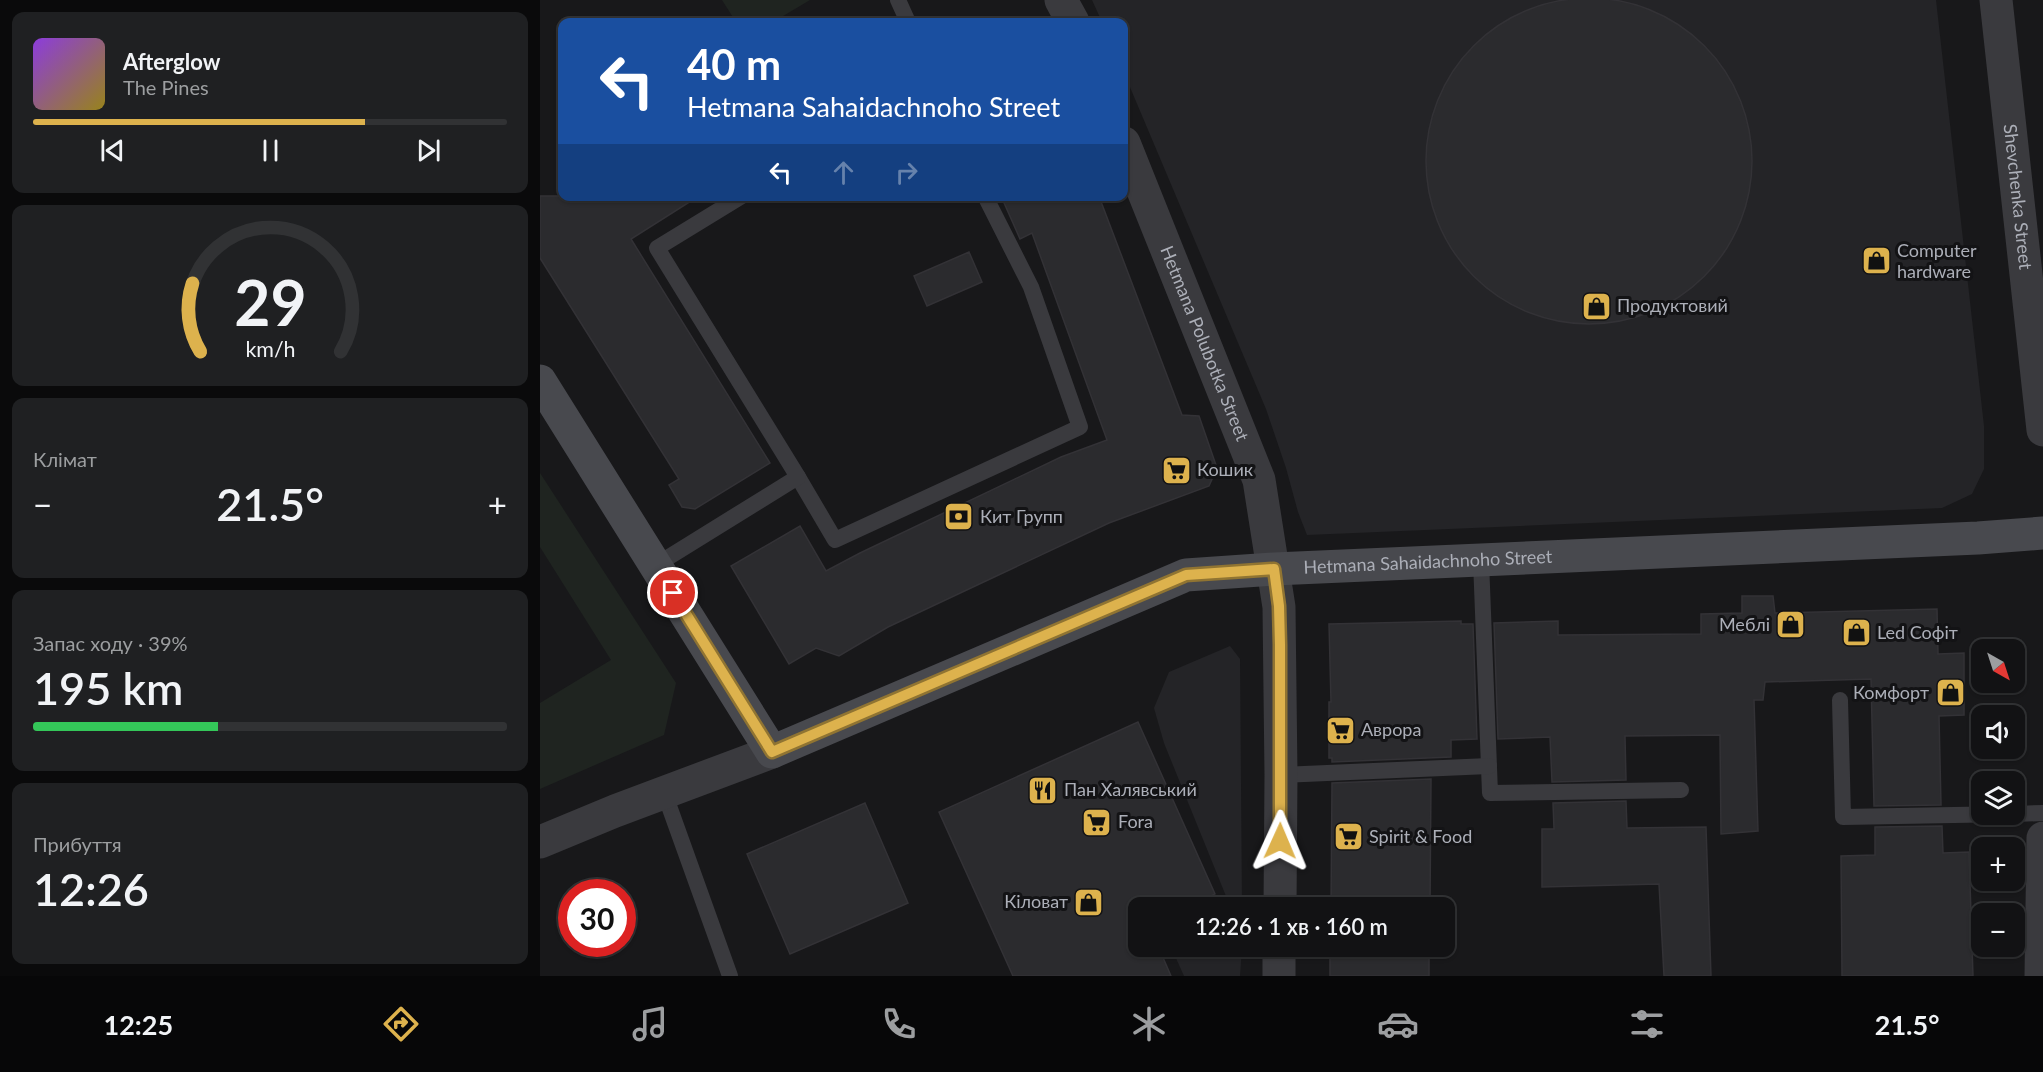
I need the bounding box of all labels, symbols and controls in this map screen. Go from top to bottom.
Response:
text: 40 m [687,39,781,89]
icon: left [588,42,666,120]
text: Afterglow [123,48,220,75]
text: The Pines [123,75,209,99]
text: Hetmana Sahaidachnoho Street [687,90,1060,123]
street label: Shevchenka Street [2000,123,2037,271]
icon: previous [96,134,129,167]
icon: pause [254,134,287,167]
icon: next [412,134,445,167]
icon: left [764,156,797,189]
icon: ahead [827,156,860,189]
icon: right [890,156,923,189]
place label: Computer hardware [1897,239,1977,282]
street label: Hetmana Polubotka Street [1156,242,1254,444]
shop icon: Computer hardware [1860,245,1892,277]
text: 29 [234,264,306,339]
shop icon: Продуктовий [1580,290,1612,322]
place label: Продуктовий [1617,294,1728,316]
text: km/h [245,337,295,363]
text: Клімат [33,447,97,471]
supermarket icon: Кошик [1160,454,1192,486]
place label: Кошик [1197,458,1254,480]
text: 21.5° [216,477,324,531]
text: − [33,484,52,524]
text: + [488,484,507,524]
bank icon: Кит Групп [943,501,975,533]
place label: Кит Групп [980,505,1063,527]
street label: Hetmana Sahaidachnoho Street [1303,545,1553,578]
pin [647,567,698,618]
icon: arrive [656,576,689,609]
shop icon: Меблі [1775,609,1807,641]
place label: Меблі [1719,613,1770,635]
shop icon: Led Софіт [1840,617,1872,649]
place label: Led Софіт [1877,621,1958,643]
text: Запас ходу · 39% [33,631,188,655]
north arrow [1971,639,2025,693]
map controls [1971,639,2025,957]
text: 195 km [33,661,183,715]
shop icon: Комфорт [1934,677,1966,709]
place label: Комфорт [1853,681,1929,703]
button: sound [1971,705,2025,759]
supermarket icon: Аврора [1324,714,1356,746]
place label: Аврора [1361,718,1421,740]
button: layers [1971,771,2025,825]
restaurant icon: Пан Халявський [1027,774,1059,806]
place label: Пан Халявський [1064,778,1197,800]
supermarket icon: Fora [1081,806,1113,838]
position arrow [1248,809,1312,873]
place label: Fora [1118,810,1153,832]
supermarket icon: Spirit & Food [1332,821,1364,853]
place label: Spirit & Food [1369,825,1472,847]
text: Прибуття [33,832,122,856]
button: + [1971,837,2025,891]
text: 12:26 [33,862,149,916]
speed limit sign: 30 [558,879,636,957]
shop icon: Кіловат [1073,886,1105,918]
place label: Кіловат [1004,890,1068,912]
button: − [1971,903,2025,957]
text: 12:26 · 1 хв · 160 m [1195,913,1388,940]
icon: directions [380,1003,422,1045]
icon: music [629,1003,671,1045]
icon: phone [878,1003,920,1045]
icon: climate [1128,1003,1170,1045]
icon: car [1377,1003,1419,1045]
icon: filters [1626,1003,1668,1045]
text: 12:25 [104,1008,173,1041]
text: 21.5° [1875,1008,1939,1041]

